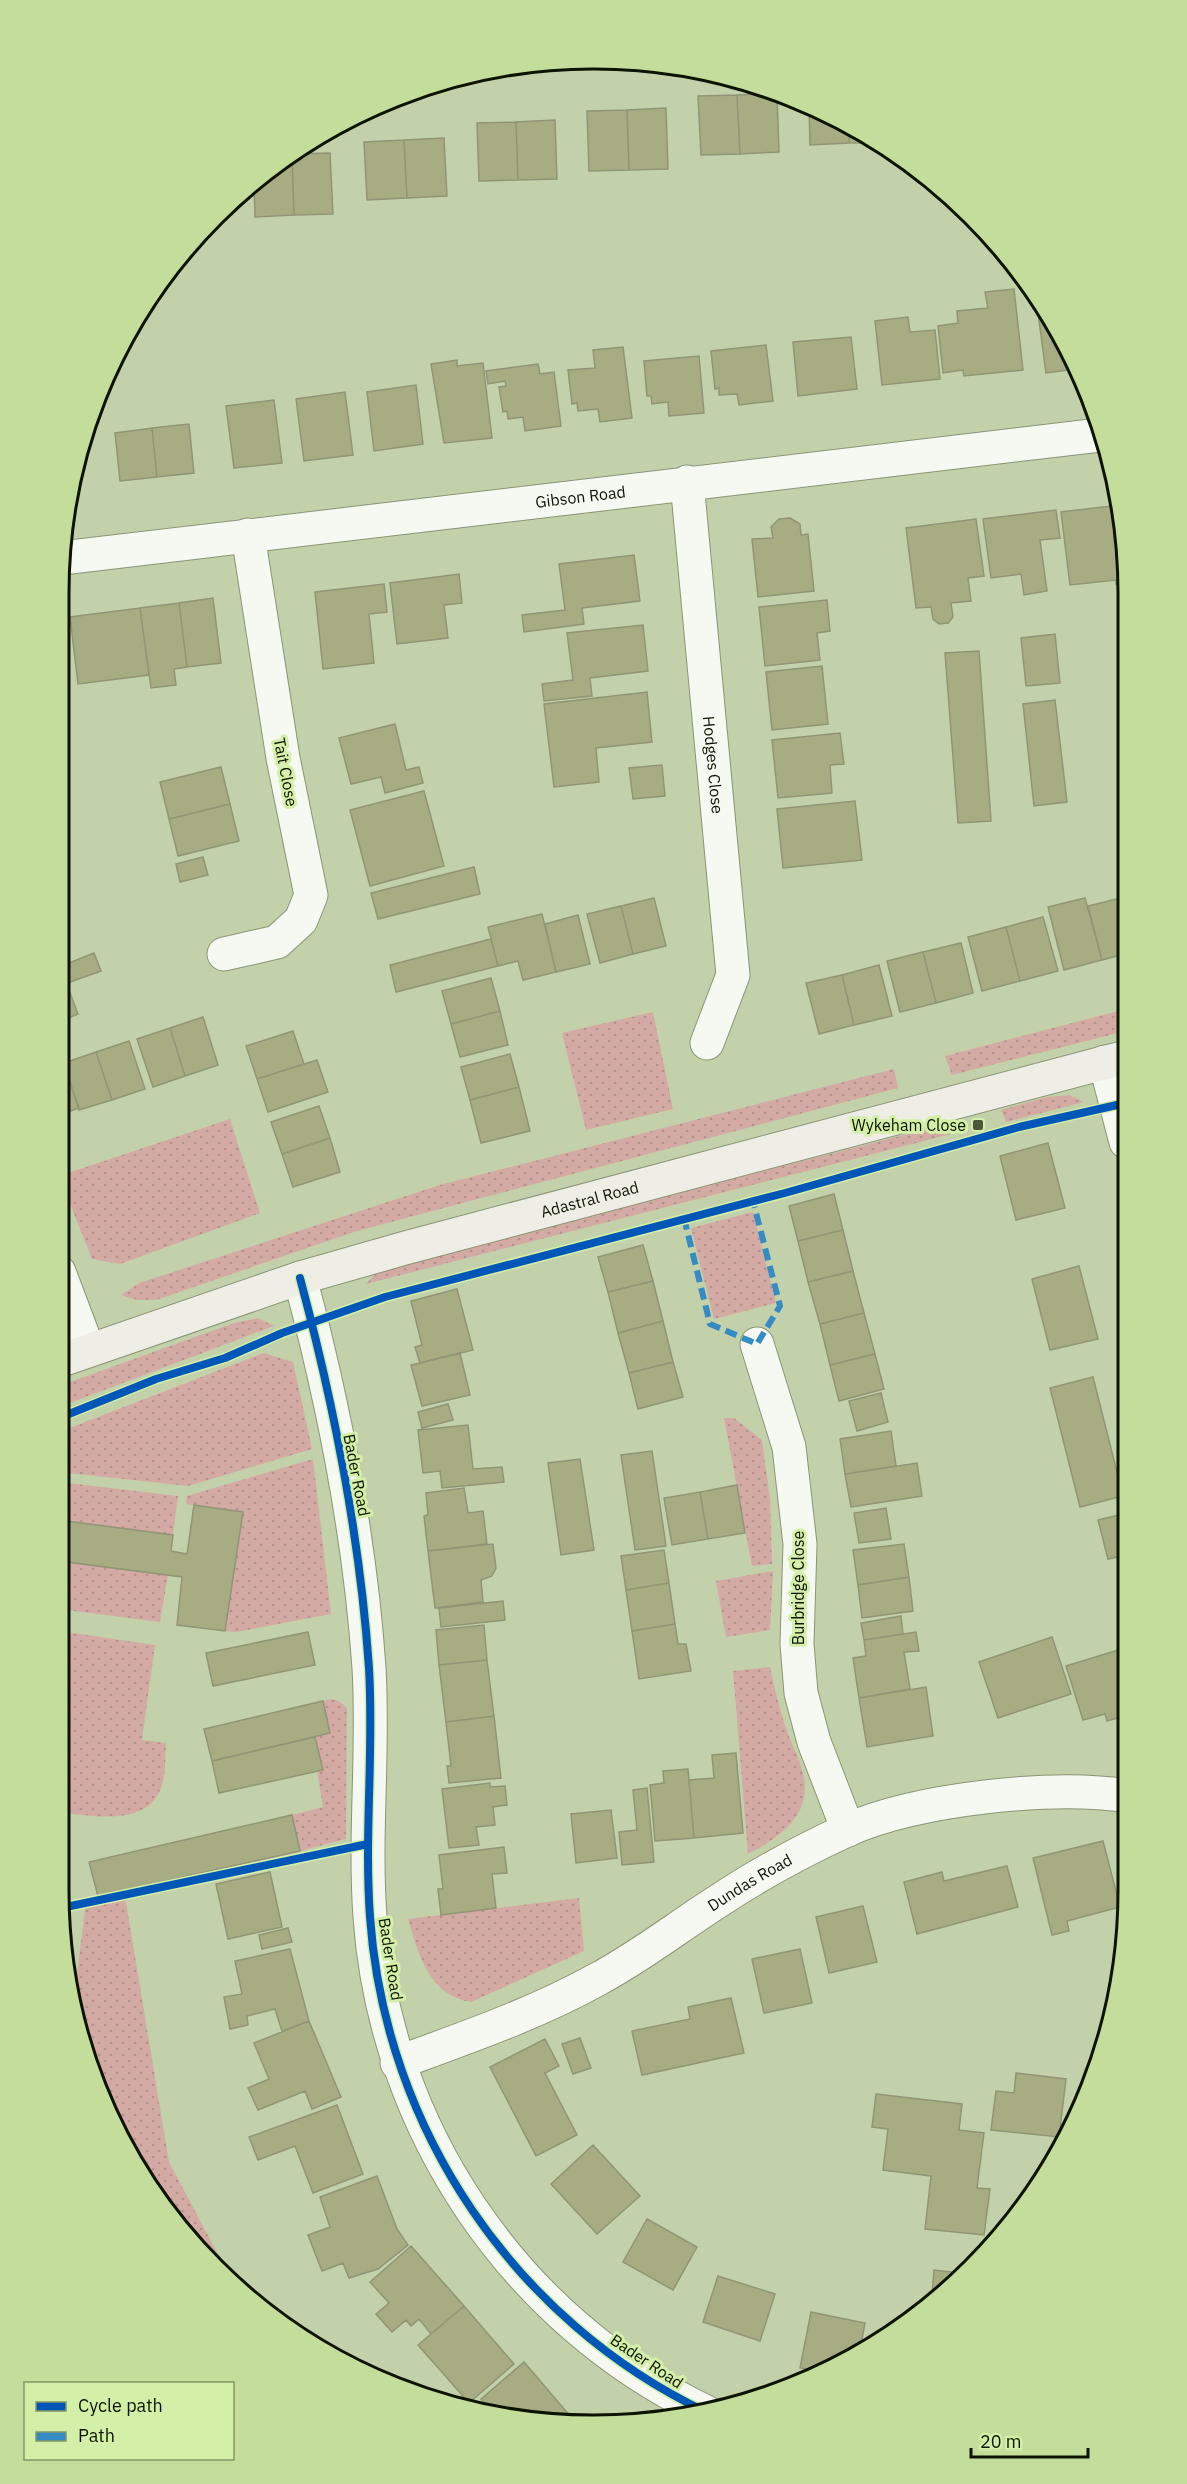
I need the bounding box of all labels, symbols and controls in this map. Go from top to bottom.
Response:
street label: Gibson Road [534,481,627,512]
street label: Hodges Close [699,715,728,815]
street label: Tait Close [270,736,303,808]
place label: Wykeham Close [852,1115,966,1135]
marker: Wykeham Close [971,1118,985,1132]
street label: Adastral Road [538,1177,641,1222]
street label: Bader Road [339,1432,375,1518]
street label: Burbridge Close [788,1530,808,1645]
street label: Dundas Road [704,1849,795,1915]
street label: Bader Road [375,1916,407,2002]
street label: Bader Road [607,2329,687,2393]
legend [24,2382,234,2460]
text: Cycle path [78,2394,163,2417]
scale bar [971,2421,1088,2459]
text: Path [78,2424,115,2447]
text: 20 m [980,2430,1022,2453]

